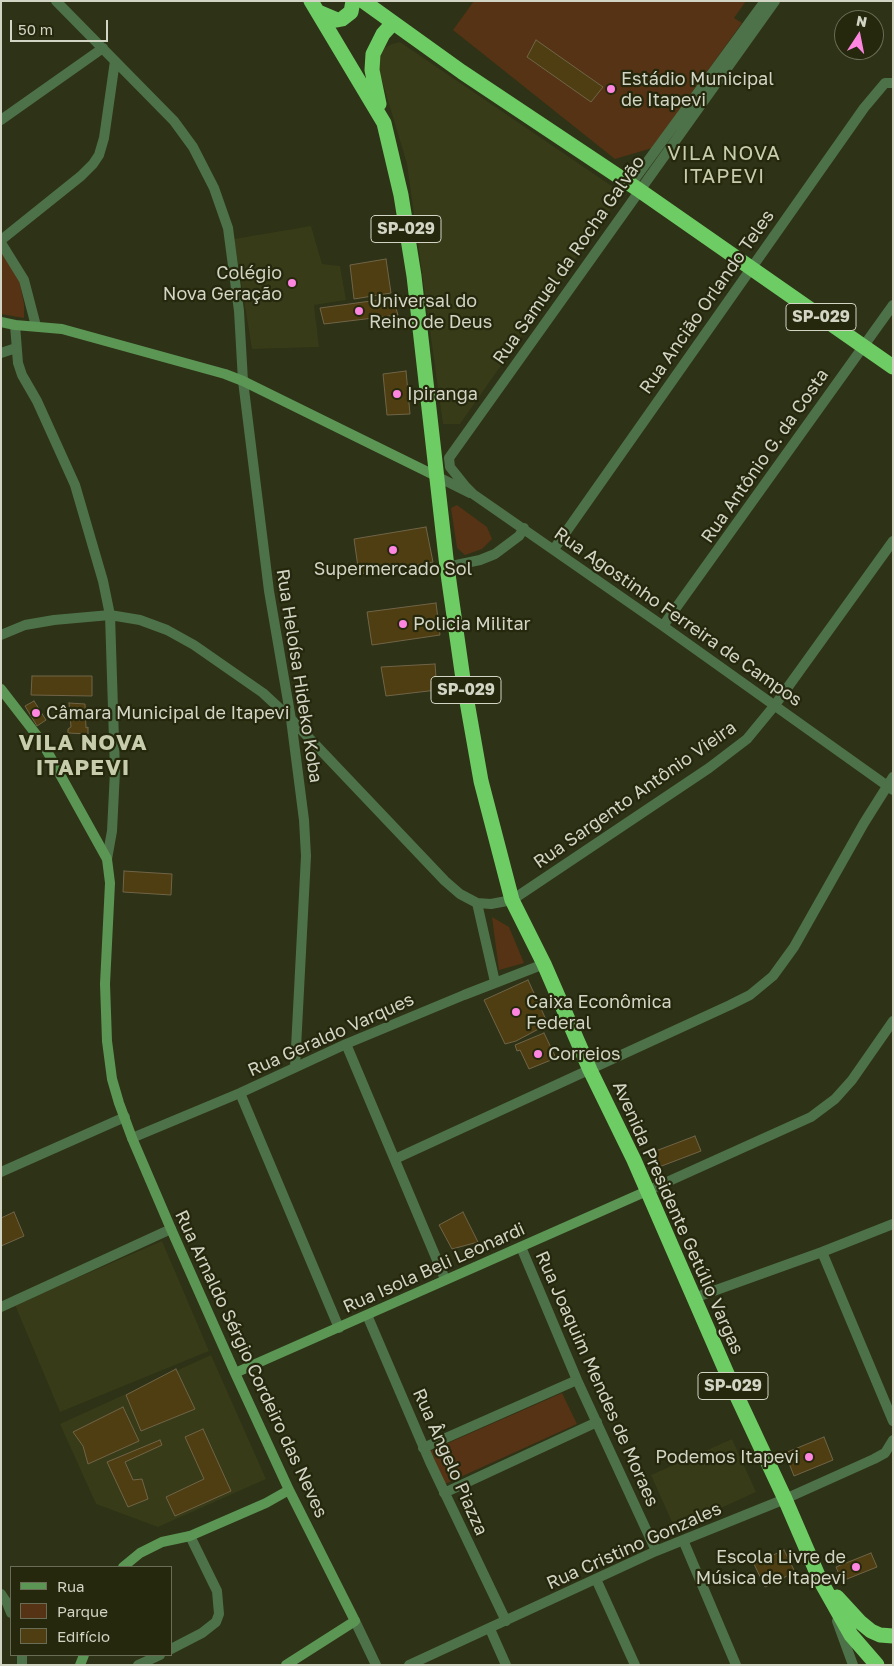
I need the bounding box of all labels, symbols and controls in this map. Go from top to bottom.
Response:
scale bar [12,10,110,42]
north arrow [834,10,884,60]
text: N [855,11,869,30]
text: 50 m [18,20,53,38]
place label: Estádio Municipal de Itapevi [621,68,774,110]
marker: Estádio Municipal de Itapevi [605,83,617,95]
district label: VILA NOVA ITAPEVI [666,142,782,189]
street label: Rua Samuel da Rocha Galvão [489,152,649,368]
street label: Rua Ancião Orlando Teles [635,206,779,398]
road number: SP-029 [371,215,441,242]
place label: Colégio Nova Geração [163,262,282,304]
marker: Colégio Nova Geração [286,277,298,289]
place label: Universal do Reino de Deus [369,290,492,332]
road number: SP-029 [786,304,856,330]
marker: Universal do Reino de Deus [353,305,365,317]
street label: Rua Antônio G. da Costa [697,365,833,547]
place label: Ipiranga [407,383,478,405]
marker: Ipiranga [391,388,403,400]
street label: Rua Agostinho Ferreira de Campos [550,523,806,711]
marker: Supermercado Sol [387,544,399,556]
place label: Supermercado Sol [314,558,472,580]
street label: Rua Heloísa Hideko Koba [271,568,327,784]
place label: Policia Militar [413,613,531,635]
marker: Policia Militar [397,618,409,630]
road number: SP-029 [431,676,501,704]
place label: Câmara Municipal de Itapevi [46,702,290,724]
marker: Câmara Municipal de Itapevi [30,707,42,719]
street label: Rua Sargento Antônio Vieira [530,717,740,873]
district label: VILA NOVA ITAPEVI [17,730,149,781]
street label: Rua Geraldo Varques [245,989,417,1081]
place label: Caixa Econômica Federal [526,991,672,1034]
marker: Caixa Econômica Federal [510,1006,522,1018]
place label: Correios [548,1043,621,1065]
marker: Correios [532,1048,544,1060]
street label: Avenida Presidente Getúlio Vargas [608,1078,748,1358]
street label: Rua Arnaldo Sérgio Cordeiro das Neves [170,1207,332,1521]
street label: Rua Isola Beli Leonardi [340,1218,528,1318]
street label: Rua Joaquim Mendes de Moraes [531,1248,663,1510]
road number: SP-029 [698,1372,768,1400]
street label: Rua Ângelo Piazza [408,1385,492,1539]
place label: Podemos Itapevi [655,1446,799,1468]
marker: Podemos Itapevi [803,1451,815,1463]
street label: Rua Cristino Gonzales [543,1498,725,1594]
place label: Escola Livre de Música de Itapevi [696,1546,846,1588]
marker: Escola Livre de Música de Itapevi [850,1561,862,1573]
legend [10,1566,172,1656]
text: Rua [57,1577,84,1595]
text: Parque [57,1602,108,1620]
text: Edifício [57,1627,110,1645]

